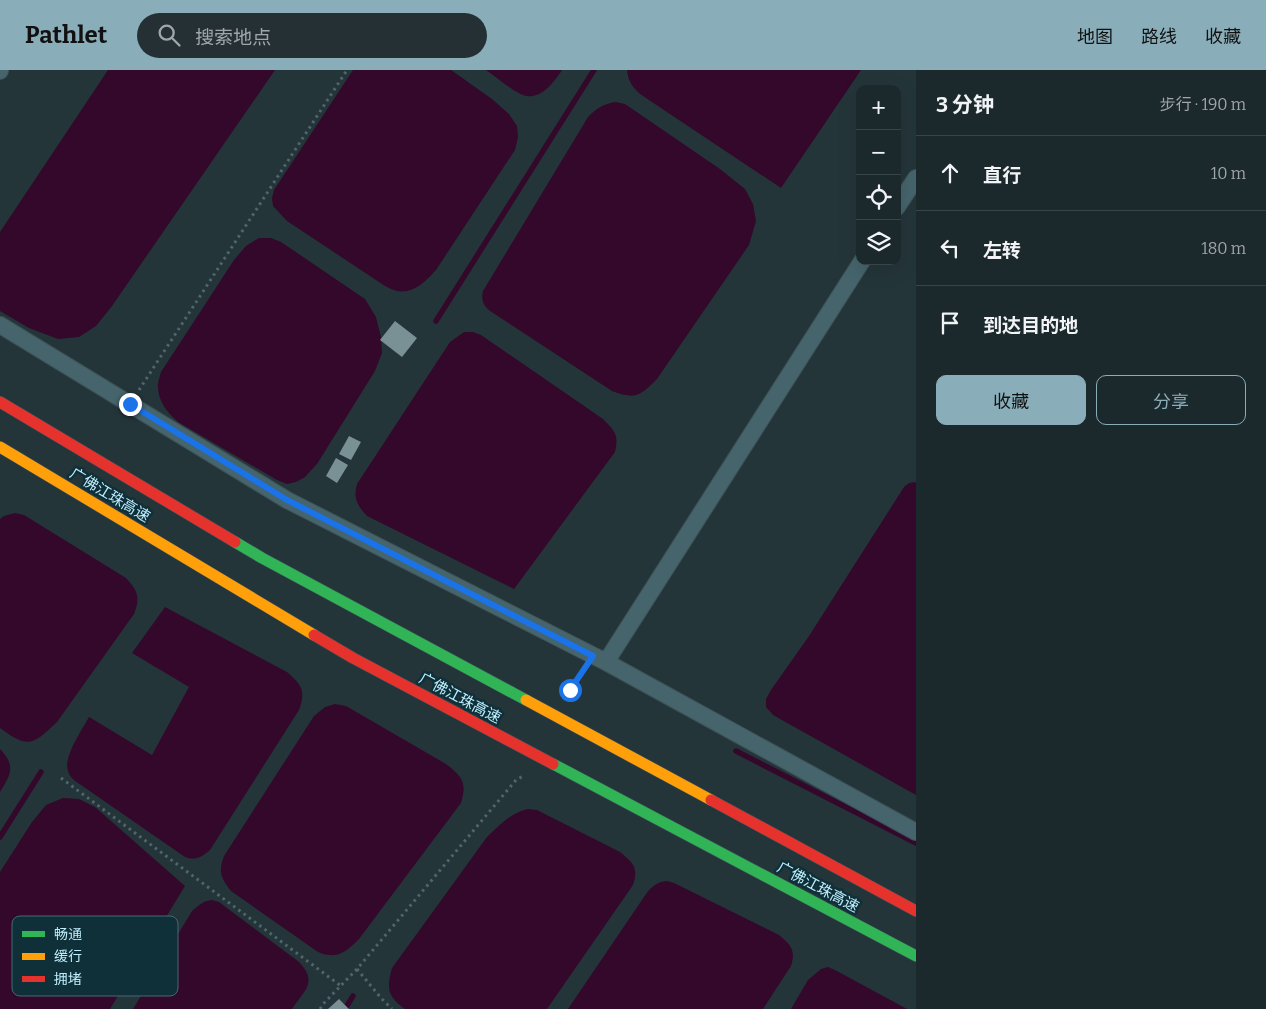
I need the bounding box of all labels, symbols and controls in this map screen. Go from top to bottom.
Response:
search box [137,13,487,58]
text: Pathlet [25,21,107,49]
icon: search [155,21,183,49]
text: 搜索地点 [195,26,271,49]
text: 地图 [1077,26,1113,48]
text: 路线 [1141,26,1177,48]
text: 收藏 [1205,26,1241,48]
map controls [856,85,901,265]
button: + [856,85,901,130]
text: 3 分钟 [936,92,994,118]
text: 步行 · 190 m [1160,95,1246,114]
button: − [856,130,901,175]
icon: ahead [936,159,964,187]
text: 直行 [983,164,1021,187]
text: 10 m [1211,164,1246,183]
button: locate [856,175,901,220]
button: layers [856,220,901,265]
icon: left [936,234,964,262]
text: 左转 [983,239,1021,262]
text: 180 m [1201,239,1246,258]
icon: arrive [936,309,964,337]
text: 到达目的地 [983,314,1078,337]
button: 收藏 [936,375,1086,425]
button: 分享 [1096,375,1246,425]
route end [119,393,142,416]
street label: 广佛江珠高速 [67,464,153,526]
street label: 广佛江珠高速 [416,669,504,727]
route start [559,679,582,702]
street label: 广佛江珠高速 [774,858,862,916]
legend [12,916,178,996]
text: 畅通 [54,926,82,943]
text: 缓行 [54,948,82,965]
text: 拥堵 [54,971,82,988]

